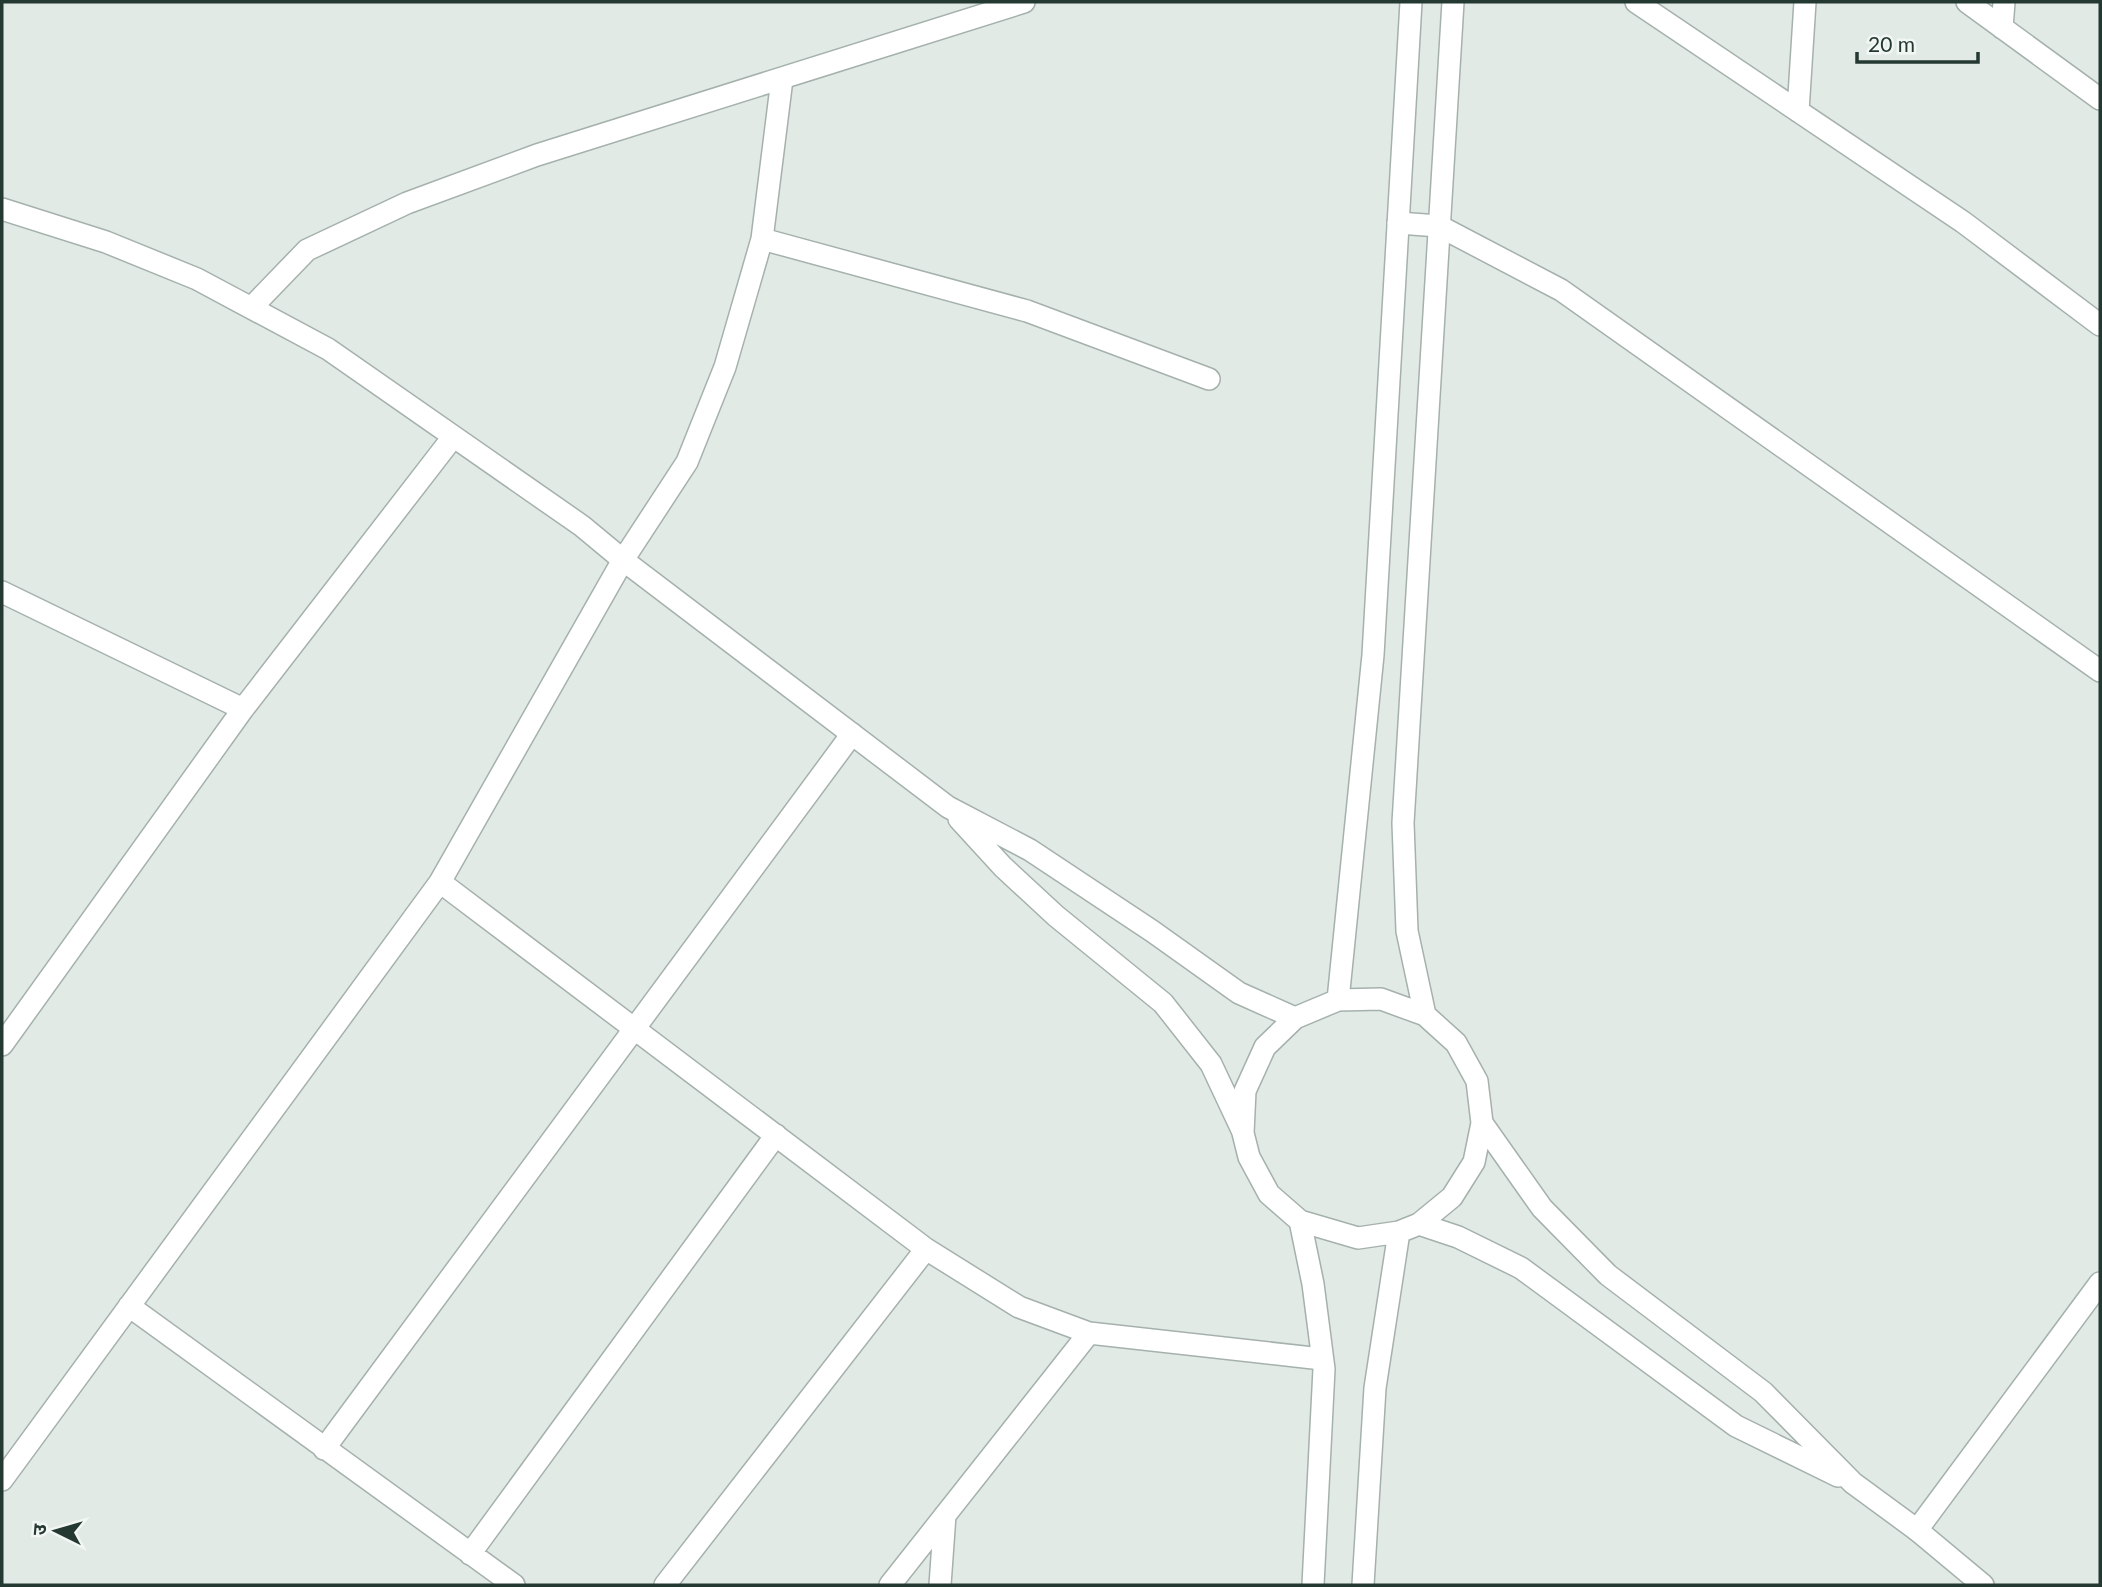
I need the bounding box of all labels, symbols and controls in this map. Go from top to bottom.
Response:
scale bar [1857,21,1978,65]
text: 20 m [1868,31,1915,56]
north arrow [21,1496,91,1566]
text: उ [27,1522,51,1536]

